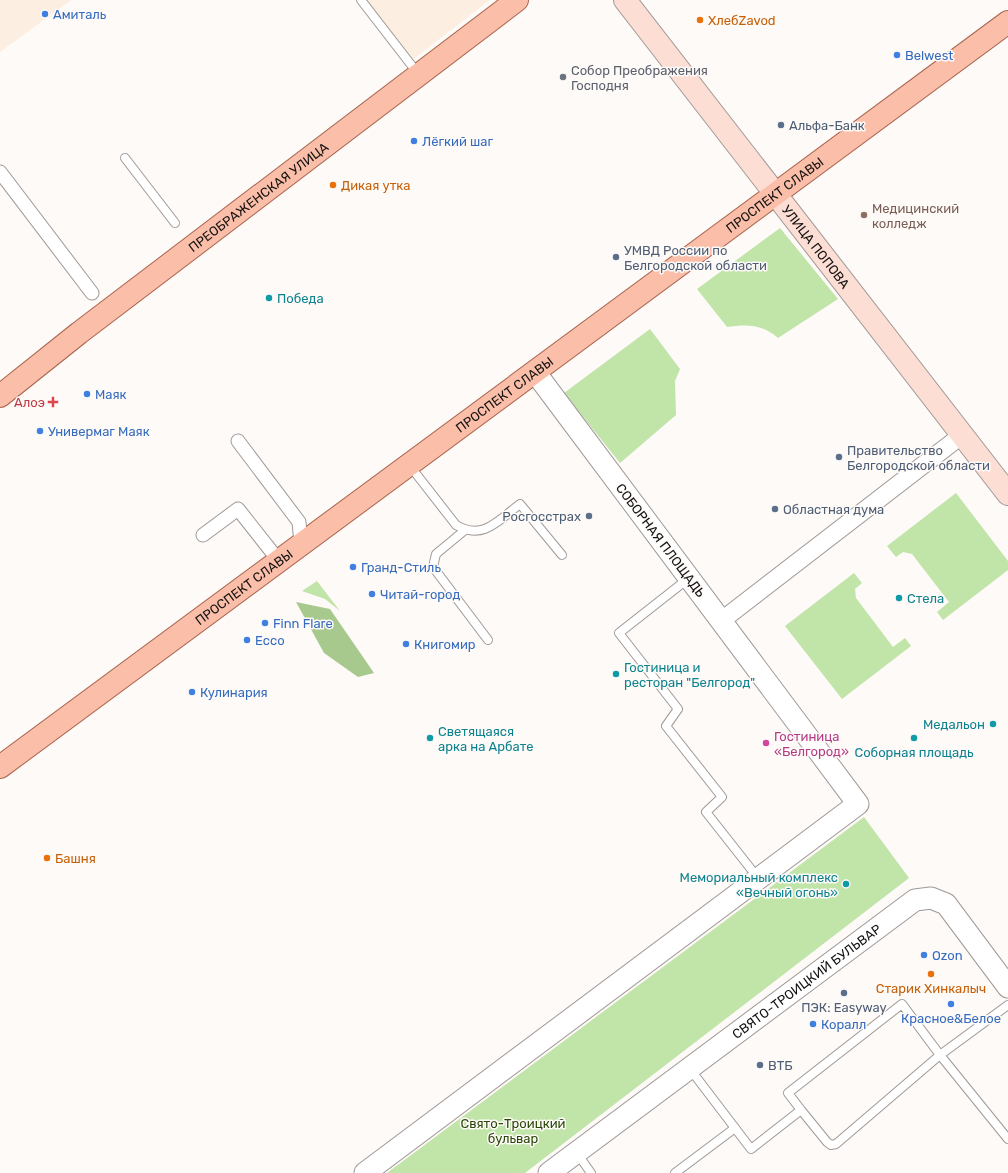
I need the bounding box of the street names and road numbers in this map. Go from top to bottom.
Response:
street label: ПРЕОБРАЖЕНСКАЯ УЛИЦА [186,139,331,255]
street label: ПРОСПЕКТ СЛАВЫ [723,154,826,236]
street label: УЛИЦА ПОПОВА [779,202,853,292]
street label: ПРОСПЕКТ СЛАВЫ [453,354,556,436]
street label: СОБОРНАЯ ПЛОЩАДЬ [613,481,708,600]
street label: ПРОСПЕКТ СЛАВЫ [192,546,296,628]
street label: СВЯТО-ТРОИЦКИЙ БУЛЬВАР [729,921,884,1042]

